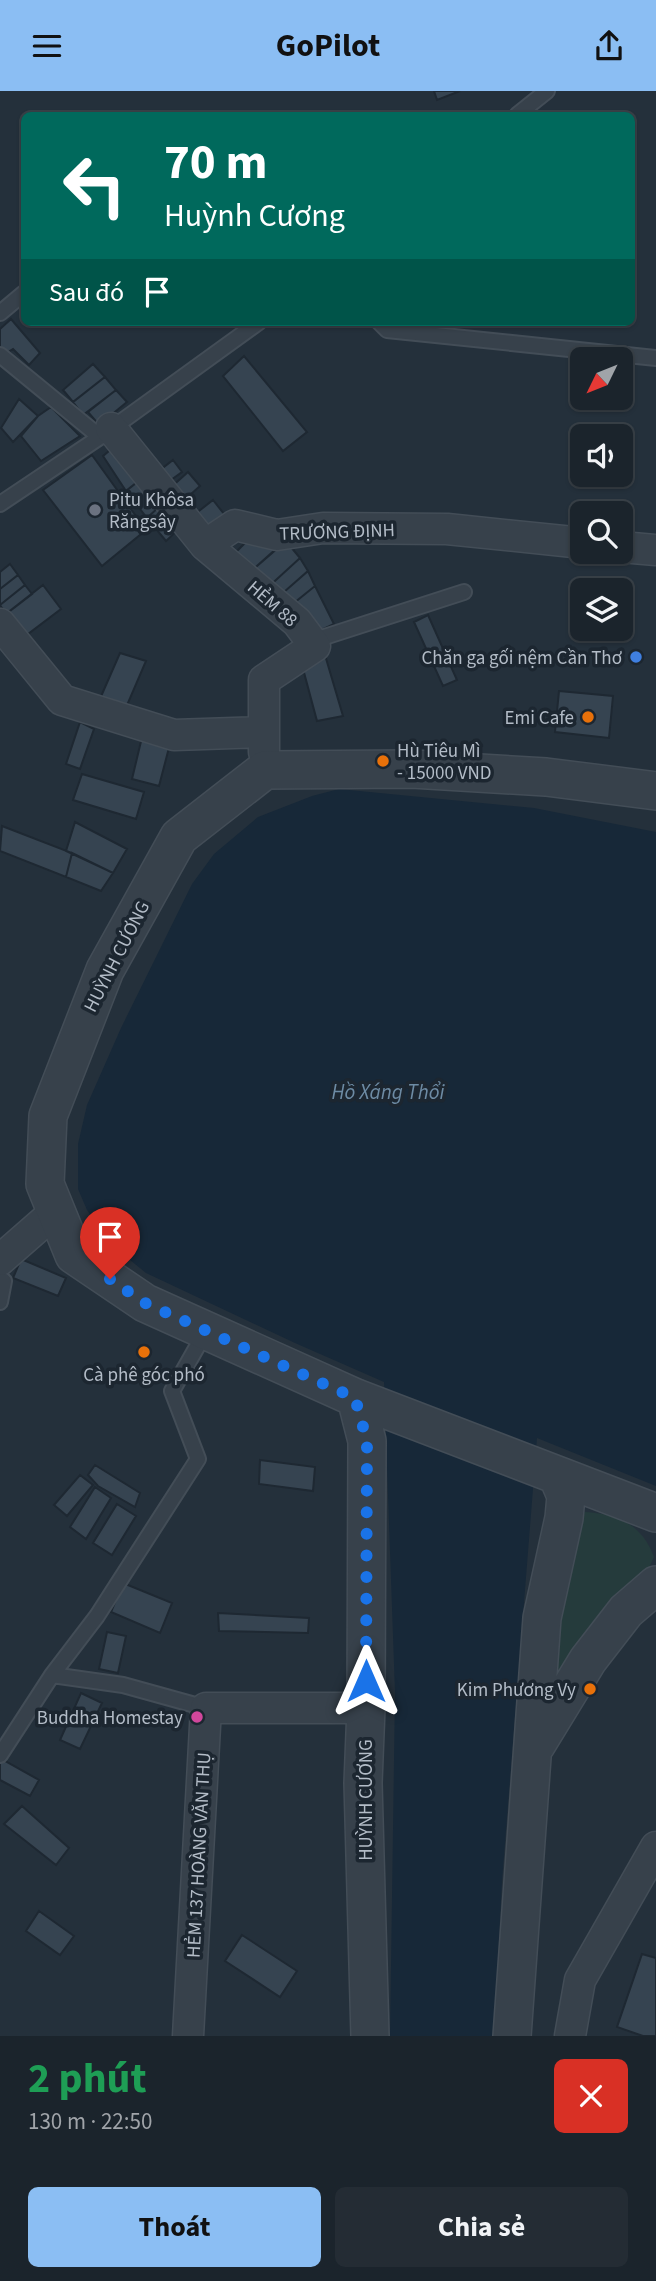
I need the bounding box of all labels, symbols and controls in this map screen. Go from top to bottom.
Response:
text: GoPilot [276,23,380,69]
icon: menu [28,27,66,65]
icon: share [590,27,628,65]
text: 70 m [164,128,268,198]
icon: left [49,140,140,231]
text: Huỳnh Cương [164,193,345,239]
icon: arrive [138,273,176,311]
text: Sau đó [49,274,124,311]
north arrow [570,347,634,409]
map controls [570,347,633,641]
button: sound [570,424,633,487]
place label: Pitu Khôsa Răngsây [109,487,194,536]
button: search [570,501,633,564]
marker: Pitu Khôsa Răngsây [87,502,103,518]
street label: TRƯƠNG ĐỊNH [279,517,395,548]
street label: HẺM 88 [241,575,303,634]
button: layers [570,578,633,641]
place label: Chăn ga gối nệm Cần Thơ [422,645,622,672]
marker: Chăn ga gối nệm Cần Thơ [628,649,644,665]
place label: Emi Cafe [505,705,574,732]
marker: Emi Cafe [580,709,596,725]
place label: Hù Tiêu Mì - 15000 VND [397,738,492,787]
marker: Hù Tiêu Mì - 15000 VND [375,753,391,769]
street label: HUỲNH CƯƠNG [78,896,157,1017]
water label: Hồ Xáng Thổi [331,1077,446,1107]
pin [80,1207,140,1279]
icon: arrive [91,1218,129,1256]
marker: Cà phê góc phó [136,1344,152,1360]
place label: Cà phê góc phó [83,1362,205,1389]
position arrow [329,1644,403,1718]
place label: Kim Phương Vy [457,1677,576,1704]
marker: Kim Phương Vy [582,1681,598,1697]
place label: Buddha Homestay [37,1705,183,1732]
marker: Buddha Homestay [189,1709,205,1725]
street label: HUỲNH CƯƠNG [353,1739,380,1861]
street label: HẺM 137 HOÀNG VĂN THỤ [181,1752,218,1959]
text: 2 phút [28,2049,147,2109]
button: close [554,2059,628,2133]
text: 130 m · 22:50 [28,2105,152,2138]
button: Thoát [28,2187,321,2267]
button: Chia sẻ [335,2187,628,2267]

